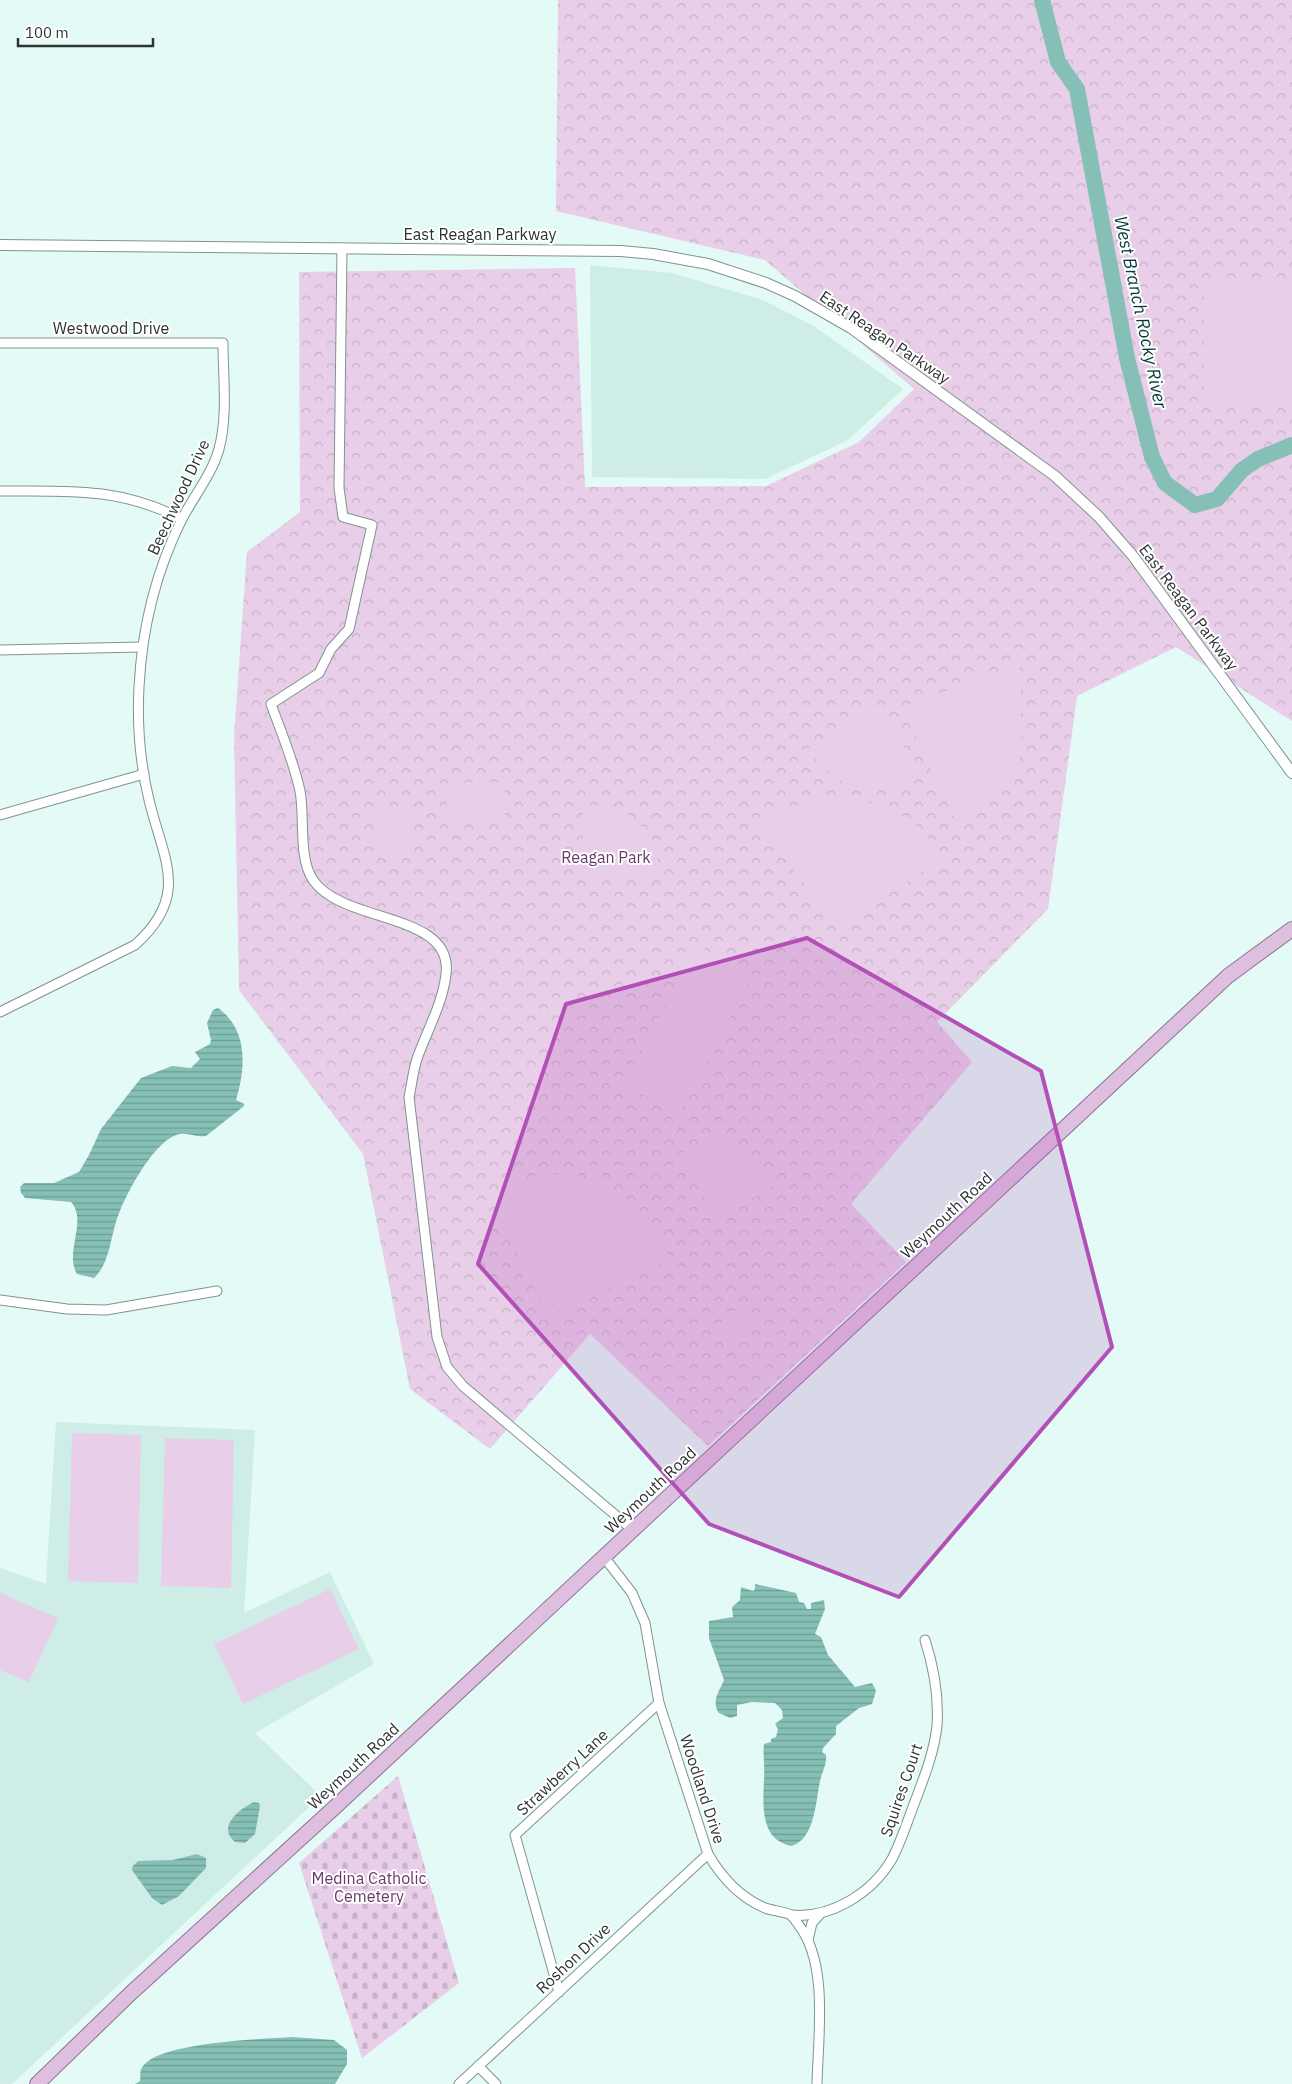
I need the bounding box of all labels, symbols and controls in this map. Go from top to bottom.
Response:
scale bar [18,15,152,47]
text: 100 m [25,23,69,42]
water label: West Branch Rocky River [1109,214,1173,411]
street label: East Reagan Parkway [403,224,557,244]
street label: East Reagan Parkway [816,286,954,388]
street label: Westwood Drive [53,318,169,338]
street label: Beechwood Drive [142,436,214,558]
street label: East Reagan Parkway [1135,540,1243,674]
park label: Reagan Park [561,847,651,867]
street label: Weymouth Road [896,1167,996,1263]
street label: Weymouth Road [600,1442,700,1538]
street label: Weymouth Road [303,1718,403,1814]
street label: Strawberry Lane [512,1724,612,1819]
street label: Woodland Drive [676,1732,730,1846]
street label: Squires Court [876,1741,926,1839]
park label: Medina Catholic Cemetery [311,1868,427,1906]
street label: Roshon Drive [532,1918,615,1998]

